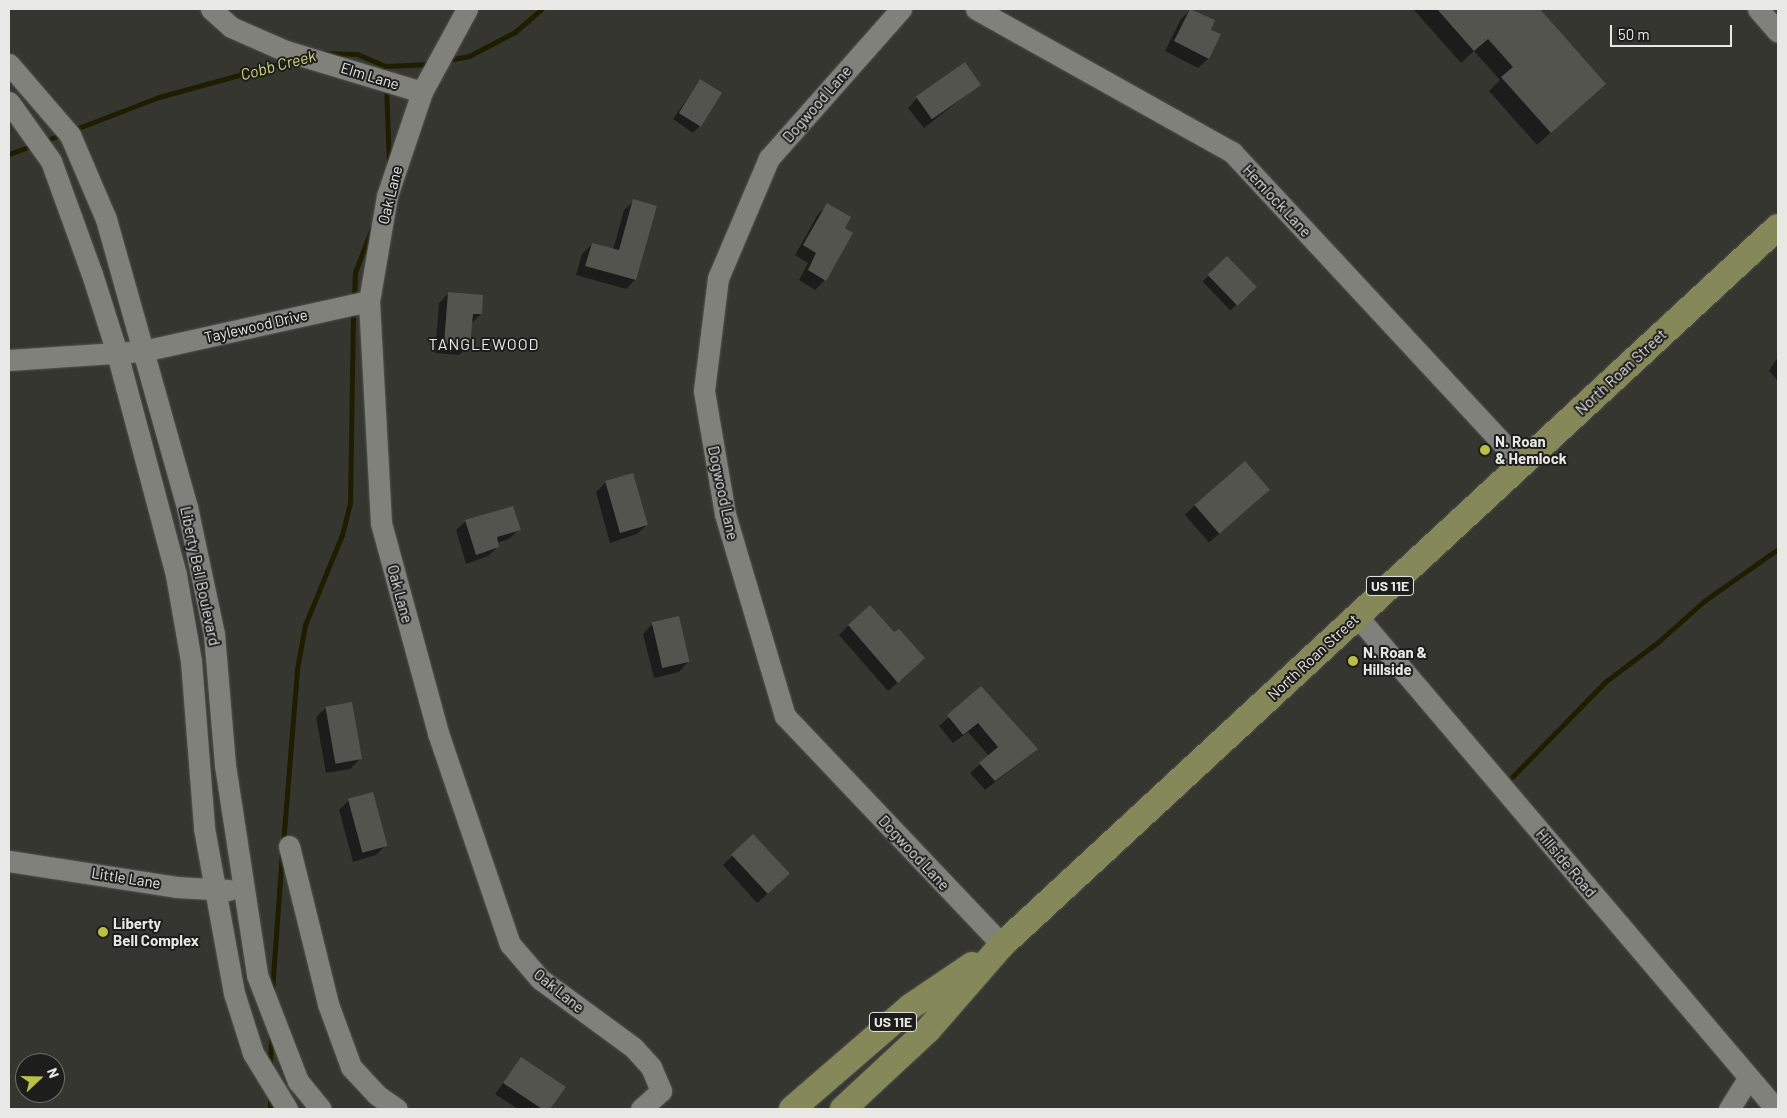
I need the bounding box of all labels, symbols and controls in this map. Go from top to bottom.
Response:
scale bar [1612,15,1734,47]
text: 50 m [1618,25,1650,43]
water label: Cobb Creek [238,46,318,84]
street label: Elm Lane [339,59,401,93]
street label: Dogwood Lane [779,62,855,146]
street label: Hemlock Lane [1239,161,1315,241]
street label: Oak Lane [374,164,406,226]
street label: Taylewood Drive [203,305,309,347]
street label: North Roan Street [1572,325,1670,419]
district label: TANGLEWOOD [427,334,541,354]
place label: N. Roan & Hemlock [1495,432,1567,467]
street label: Dogwood Lane [704,444,742,542]
marker: N. Roan & Hemlock [1479,444,1491,456]
street label: Liberty Bell Boulevard [176,505,224,647]
street label: Oak Lane [384,563,416,625]
road number: US 11E [1365,574,1415,598]
street label: North Roan Street [1264,610,1362,704]
place label: N. Roan & Hillside [1363,643,1427,678]
marker: N. Roan & Hillside [1347,655,1359,667]
street label: Dogwood Lane [875,812,953,894]
street label: Hillside Road [1532,825,1600,901]
street label: Little Lane [90,864,162,892]
place label: Liberty Bell Complex [113,914,199,949]
marker: Liberty Bell Complex [97,926,109,938]
street label: Oak Lane [530,965,588,1017]
road number: US 11E [868,1010,918,1034]
north arrow [15,1053,65,1103]
text: N [44,1065,63,1080]

